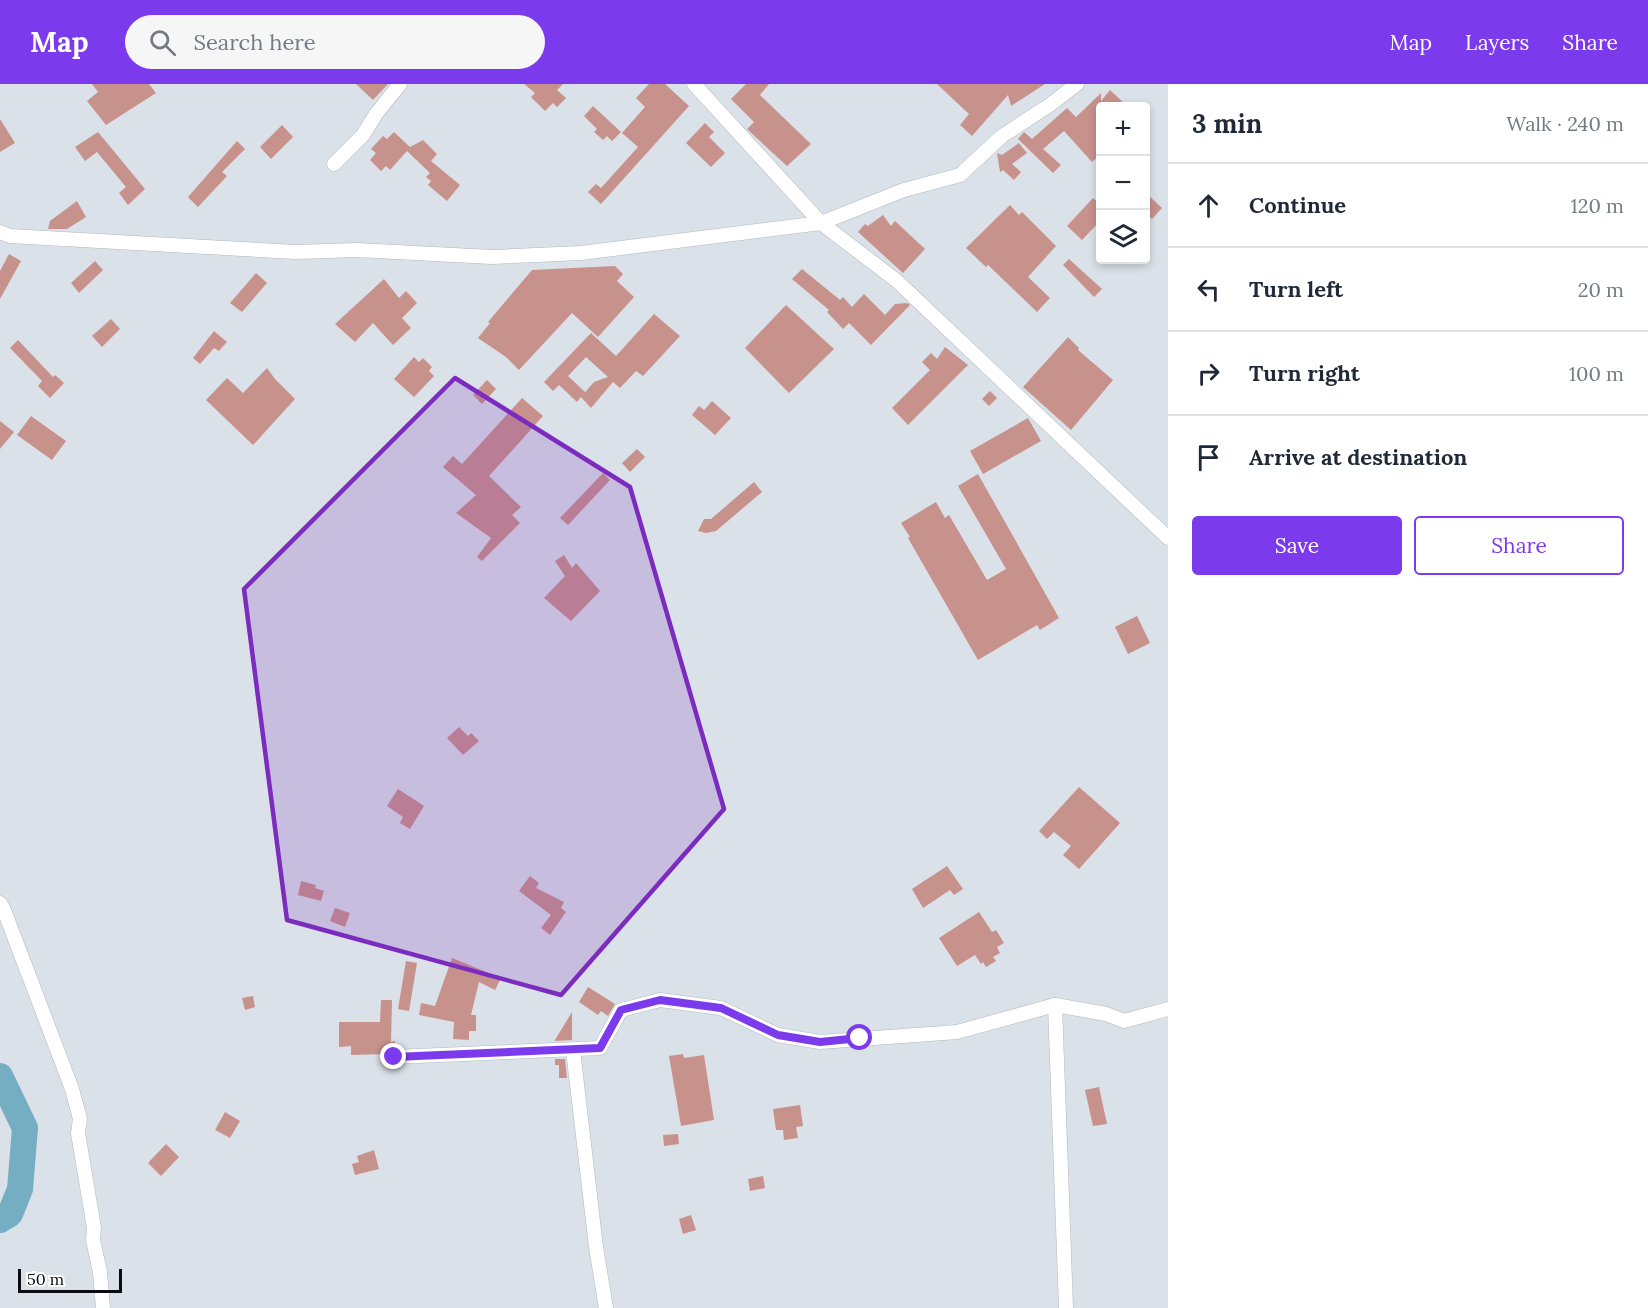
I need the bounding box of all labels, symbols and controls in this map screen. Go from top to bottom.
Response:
search box [125,15,545,69]
text: Map [30,24,89,60]
icon: search [146,26,179,59]
text: Search here [194,28,316,56]
text: Map [1389,29,1432,56]
text: Layers [1465,29,1529,56]
text: Share [1562,29,1618,56]
map controls [1096,102,1150,264]
button: + [1096,102,1150,156]
text: 3 min [1192,107,1262,140]
text: Walk · 240 m [1506,111,1624,136]
button: − [1096,156,1150,210]
icon: ahead [1192,189,1225,222]
text: Continue [1249,191,1346,219]
text: 120 m [1570,193,1624,218]
button: layers [1096,210,1150,264]
icon: left [1192,273,1225,306]
text: Turn left [1249,275,1343,303]
text: 20 m [1578,277,1624,302]
icon: right [1192,357,1225,390]
text: Turn right [1249,359,1360,387]
text: 100 m [1569,361,1624,386]
icon: arrive [1192,441,1225,474]
text: Arrive at destination [1249,443,1467,471]
button: Save [1192,516,1402,575]
button: Share [1414,516,1624,575]
route start [846,1024,872,1050]
route end [380,1043,406,1069]
scale bar [18,1266,122,1294]
text: 50 m [27,1269,64,1289]

